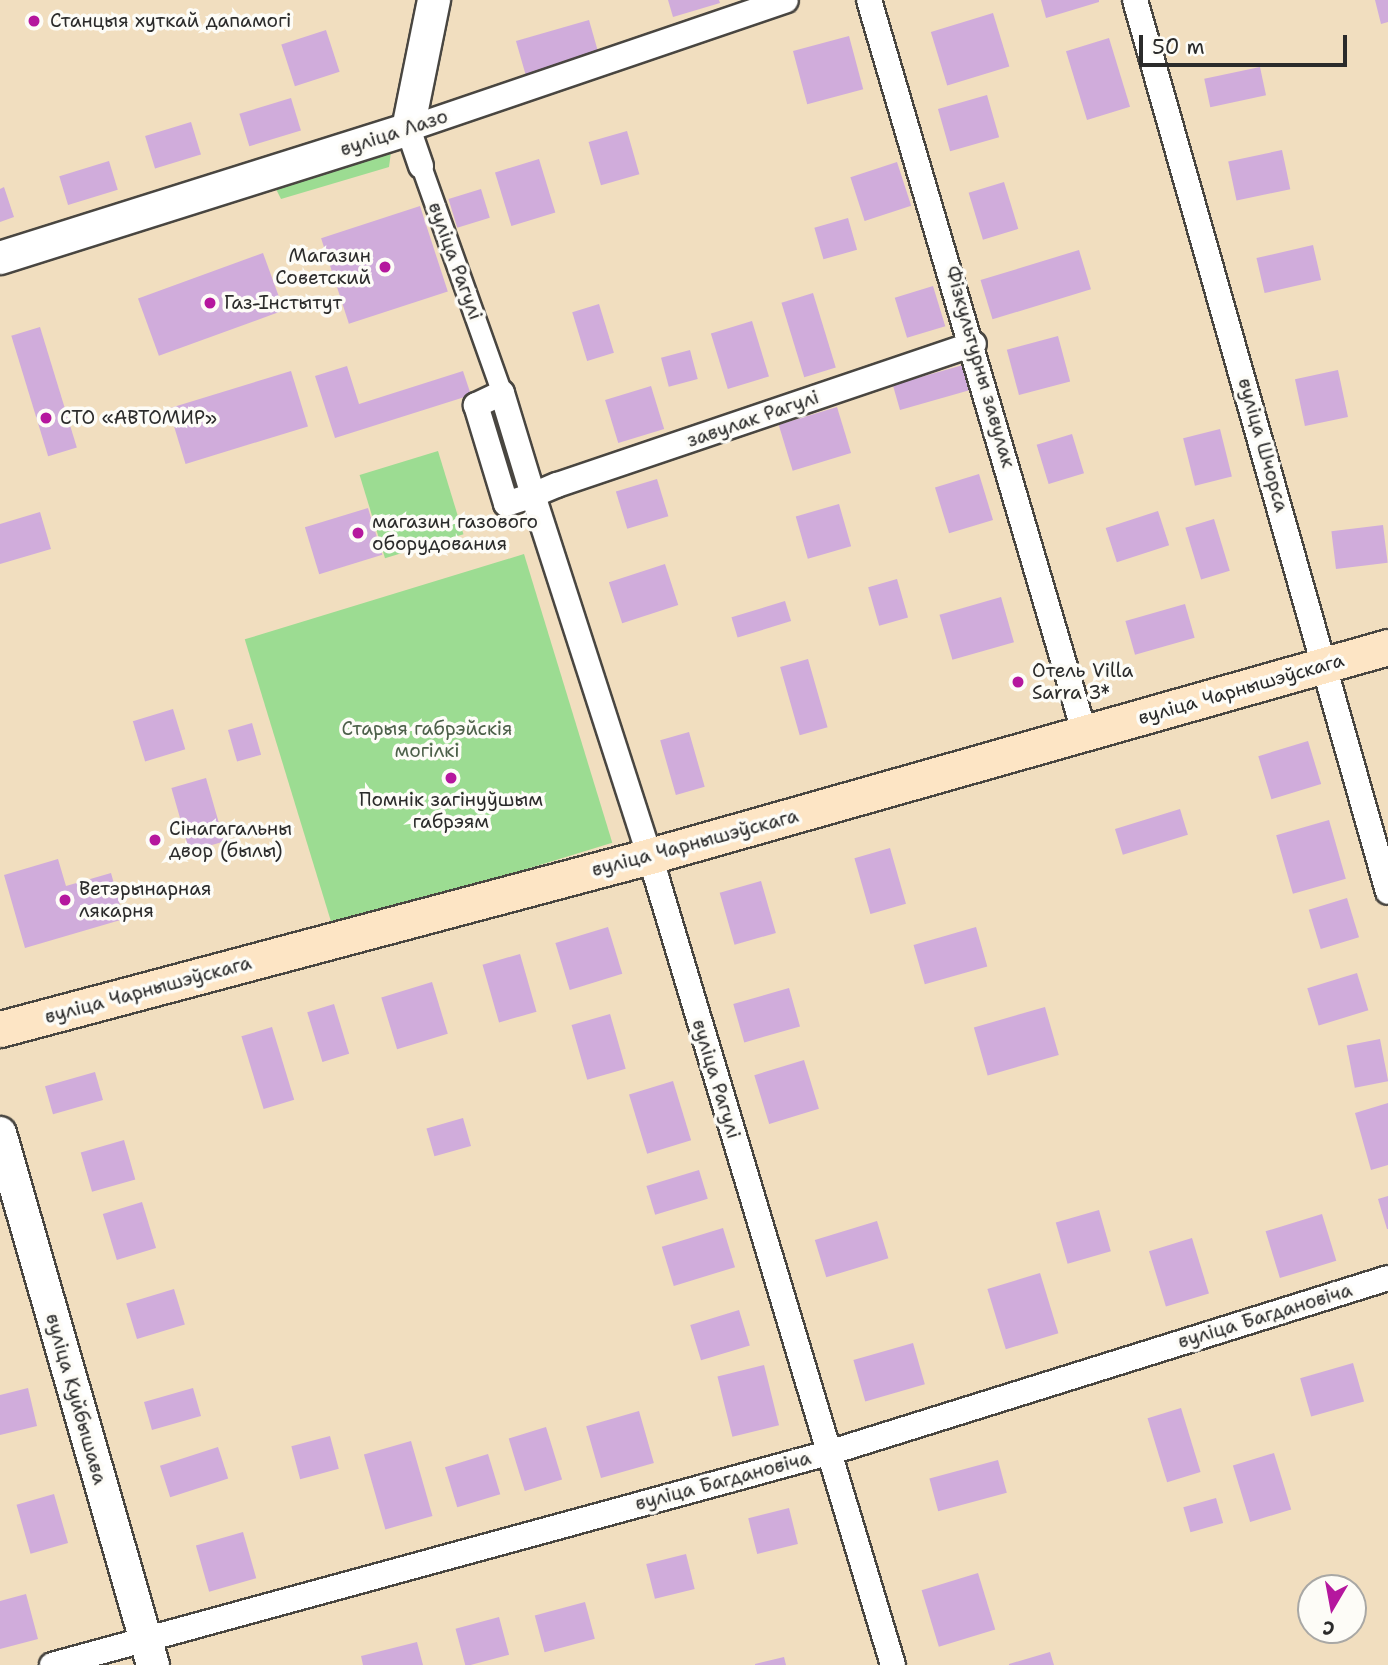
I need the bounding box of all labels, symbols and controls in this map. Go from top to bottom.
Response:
place label: Станцыя хуткай дапамогі [50,10,291,32]
marker: Станцыя хуткай дапамогі [24,11,44,31]
scale bar [1143,21,1351,65]
text: 50 m [1152,33,1205,61]
street label: вуліца Лазо [337,105,451,161]
street label: вуліца Рагулі [423,199,487,323]
place label: Магазин Советский [275,245,371,289]
marker: Магазин Советский [377,259,393,275]
street label: Фізкультурны завулак [940,263,1020,471]
place label: Газ-Інстытут [224,292,342,314]
marker: Газ-Інстытут [202,295,218,311]
street label: вуліца Шчорса [1233,375,1293,515]
street label: завулак Рагулі [684,386,822,452]
place label: СТО «АВТОМИР» [60,407,217,429]
marker: СТО «АВТОМИР» [38,410,54,426]
place label: магазин газового оборудования [372,511,538,555]
marker: магазин газового оборудования [350,525,366,541]
street label: вуліца Чарнышэўскага [1135,649,1347,729]
place label: Отель Villa Sarra 3* [1032,660,1133,704]
marker: Отель Villa Sarra 3* [1010,674,1026,690]
park label: Старыя габрэйскія могілкі [342,718,512,762]
marker: Помнік загінуўшым габрэям [443,770,459,786]
place label: Помнік загінуўшым габрэям [359,789,543,833]
street label: вуліца Чарнышэўскага [589,804,801,882]
place label: Сінагагальны двор (былы) [169,818,292,862]
marker: Сінагагальны двор (былы) [147,832,163,848]
place label: Ветэрынарная лякарня [79,878,211,922]
marker: Ветэрынарная лякарня [57,892,73,908]
street label: вуліца Чарнышэўскага [42,951,254,1029]
street label: вуліца Рагулі [687,1017,745,1141]
street label: вуліца Багдановіча [1175,1279,1355,1353]
street label: вуліца Куйбышава [41,1311,111,1487]
street label: вуліца Багдановіча [633,1447,813,1515]
north arrow [1297,1574,1367,1644]
text: С [1321,1615,1337,1642]

